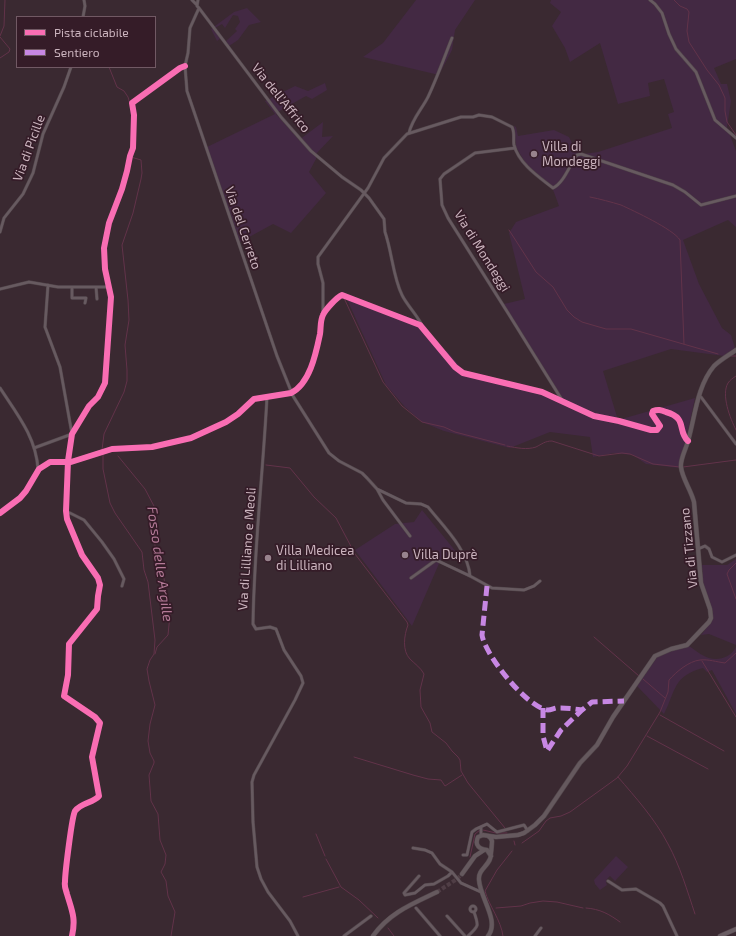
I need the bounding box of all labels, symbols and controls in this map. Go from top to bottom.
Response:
legend [16,16,156,68]
text: Pista ciclabile [54,25,129,39]
text: Sentiero [54,45,100,59]
street label: Via dell'Affrico [248,60,314,136]
street label: Via di Picille [10,112,48,184]
place label: Villa di Mondeggi [542,139,600,170]
marker: Villa di Mondeggi [529,149,539,159]
street label: Via del Cerreto [222,185,264,271]
street label: Via di Mondeggi [451,207,513,295]
street label: Via di Lilliano e Meoli [235,487,259,611]
water label: Fosso delle Argille [144,505,176,623]
street label: Via di Tizzano [677,507,701,589]
place label: Villa Medicea di Lilliano [276,543,354,574]
place label: Villa Duprè [413,547,478,563]
marker: Villa Duprè [400,550,410,560]
marker: Villa Medicea di Lilliano [263,553,273,563]

